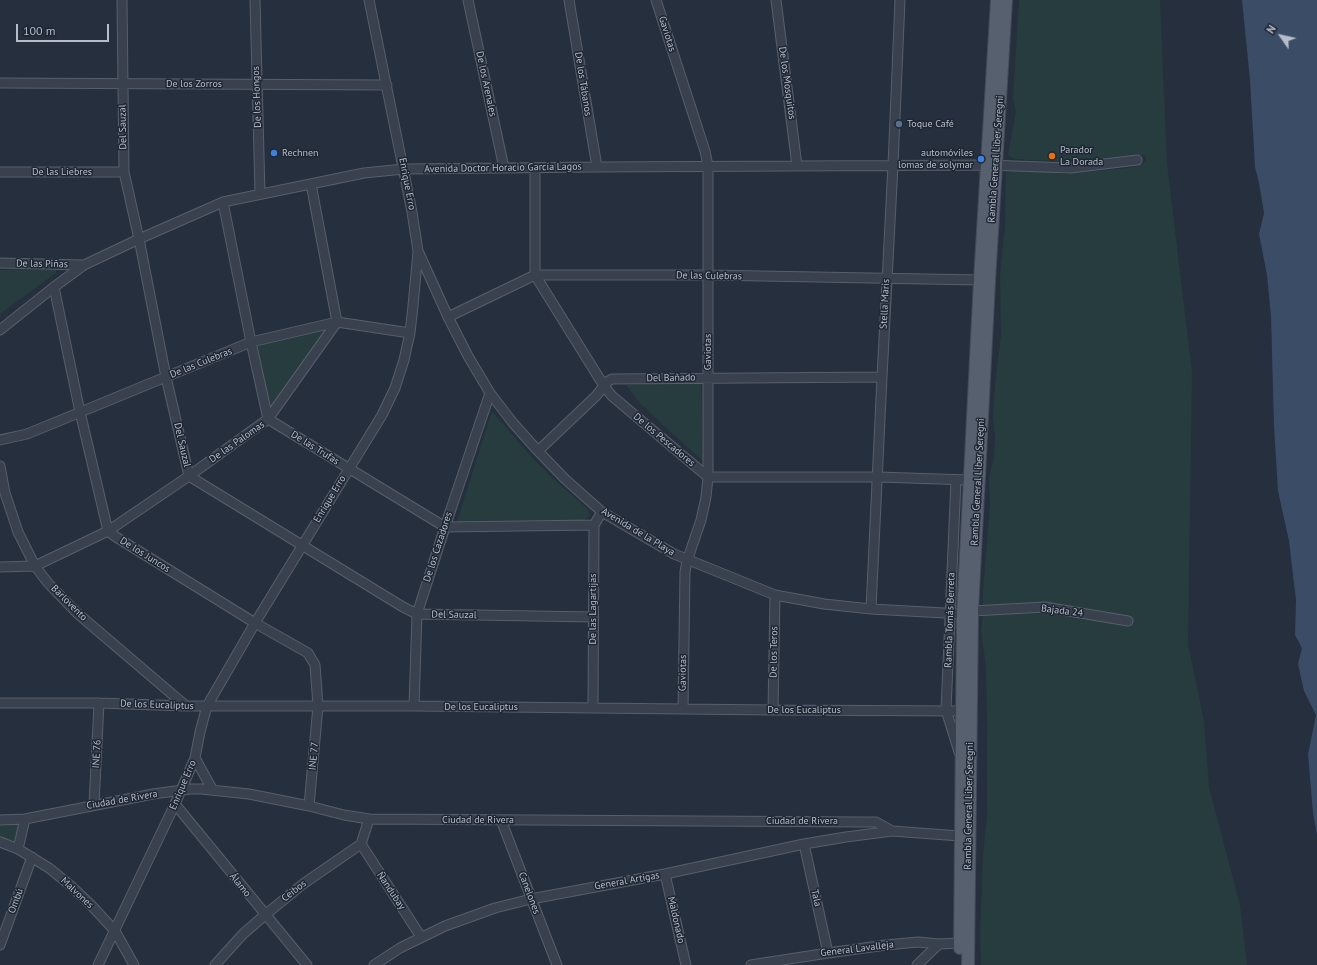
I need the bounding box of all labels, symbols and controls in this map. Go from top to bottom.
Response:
street label: Gaviotas [656,15,678,53]
scale bar [18,16,111,42]
north arrow [1261,16,1301,56]
text: N [1263,22,1279,36]
text: 100 m [23,23,56,38]
street label: De los Mosquitos [776,46,798,120]
street label: De los Arenales [473,50,499,118]
street label: De los Tábanos [572,51,594,117]
street label: De los Hongos [250,66,264,128]
street label: De los Zorros [166,78,222,90]
street label: Rambla General Liber Seregni [986,95,1006,223]
street label: Del Sauzal [117,104,129,150]
place label: Toque Café [907,118,954,130]
marker: Toque Café [894,119,904,129]
place label: Parador La Dorada [1060,144,1103,168]
place label: Rechnen [282,147,318,159]
place label: automóviles lomas de solymar [898,147,973,170]
marker: Rechnen [269,148,279,158]
marker: Parador La Dorada [1047,151,1057,161]
marker: automóviles lomas de solymar [976,154,986,164]
street label: Enrique Erro [396,157,418,211]
street label: Avenida Doctor Horacio García Lagos [424,161,582,175]
street label: De las Liebres [32,166,92,178]
street label: De las Piñas [16,258,68,270]
street label: De las Culebras [676,269,742,283]
street label: Stella Maris [878,279,892,329]
street label: Gaviotas [702,334,714,370]
street label: De las Culebras [168,345,234,381]
street label: Del Bañado [646,372,696,384]
street label: De los Pescadores [631,411,697,469]
street label: De las Palomas [207,418,267,466]
street label: Rambla General Liber Seregni [969,418,987,546]
street label: Del Sauzal [171,422,193,468]
street label: De las Trufas [289,428,341,468]
street label: Enrique Erro [311,473,349,525]
street label: Avenida de la Playa [599,505,677,559]
street label: De los Cazadores [421,511,455,583]
street label: De los Juncos [118,535,172,575]
street label: Rambla Tomás Berreta [942,572,958,668]
street label: De las Lagartijas [587,574,599,644]
street label: Barlovento [48,582,90,624]
street label: Bajada 24 [1040,602,1084,620]
street label: Del Sauzal [431,609,477,621]
street label: De los Teros [768,626,780,678]
street label: Gaviotas [677,655,689,691]
street label: De los Eucaliptus [120,698,194,712]
street label: De los Eucaliptus [444,701,518,713]
street label: De los Eucaliptus [767,704,841,716]
street label: INE 76 [90,739,104,769]
street label: INE 77 [307,741,321,771]
street label: Rambla General Liber Seregni [962,742,976,870]
street label: Enrique Erro [167,758,199,812]
street label: Ciudad de Rivera [85,788,159,812]
street label: Ciudad de Rivera [442,814,514,826]
street label: Ciudad de Rivera [766,815,838,827]
street label: General Artigas [594,869,660,893]
street label: Ñandubay [374,870,408,912]
street label: Canelones [515,870,543,916]
street label: Álamo [227,871,253,899]
street label: Malvones [58,875,96,911]
street label: Ceibos [279,878,309,904]
street label: Ombú [6,887,26,915]
street label: Tala [808,888,824,908]
street label: Maldonado [665,895,687,945]
street label: General Lavalleja [820,939,894,959]

